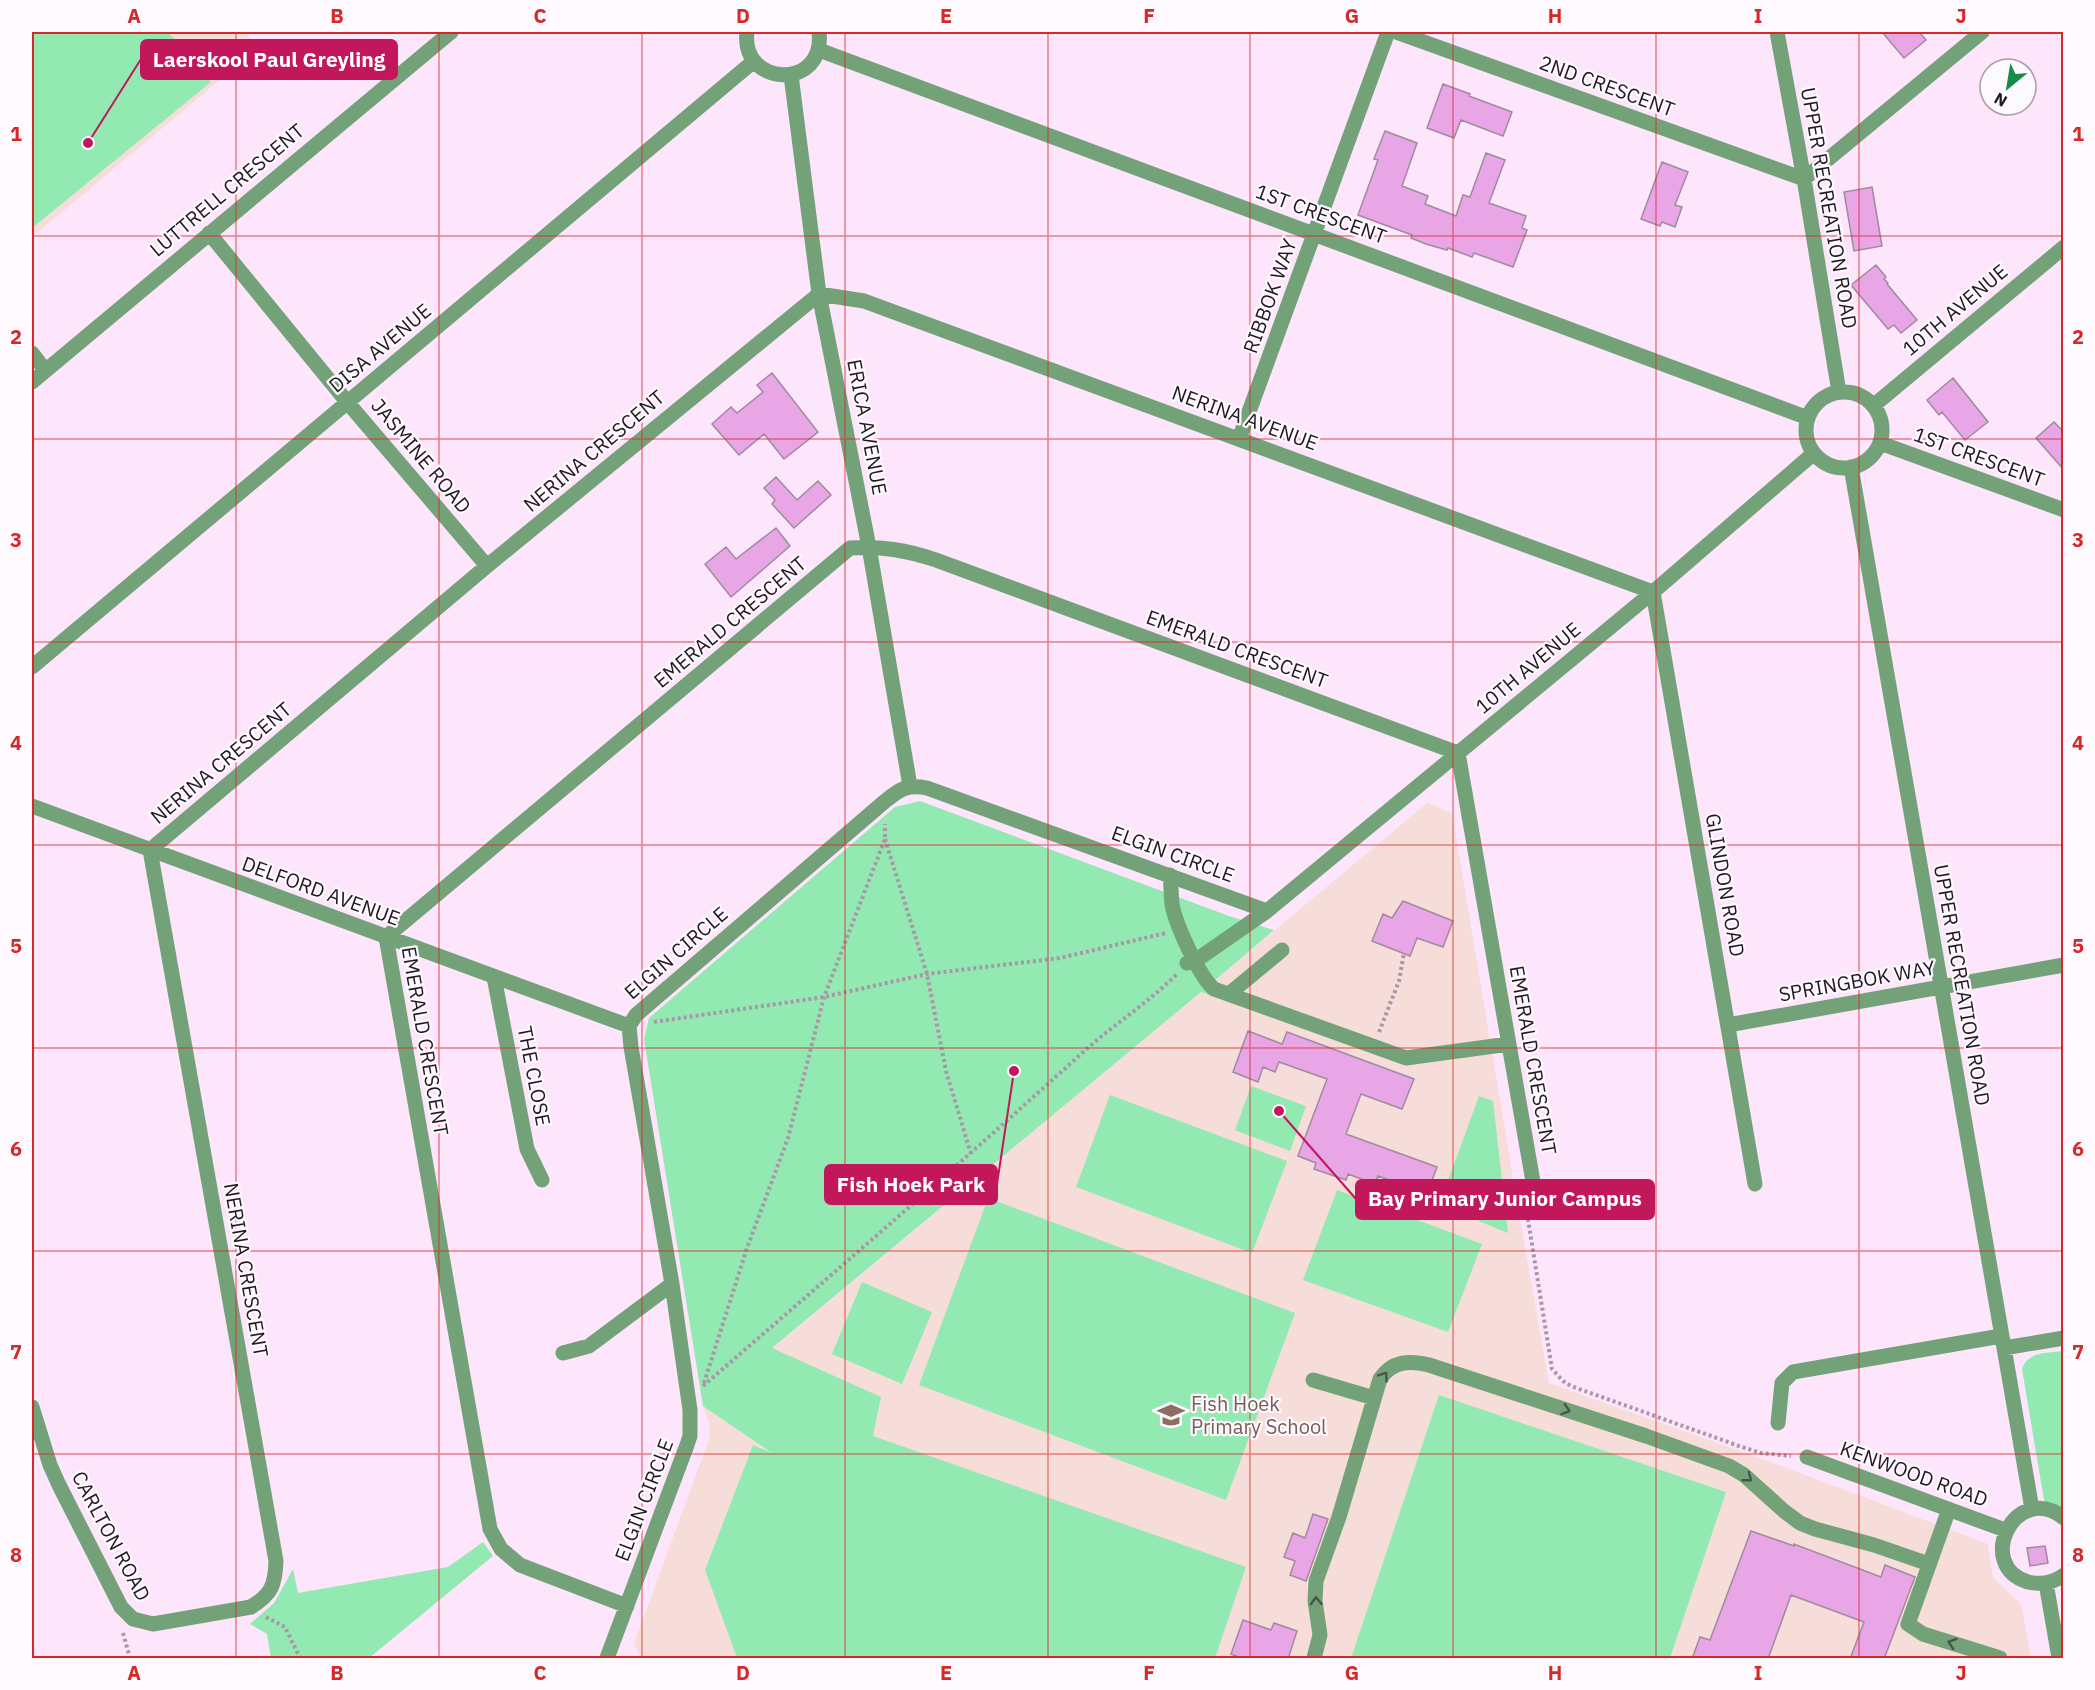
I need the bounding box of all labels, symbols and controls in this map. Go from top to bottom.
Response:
text: A [127,2,141,29]
text: B [330,2,344,29]
text: C [533,2,547,29]
text: D [736,2,750,29]
text: E [940,2,952,29]
text: F [1143,2,1155,29]
text: G [1345,2,1359,29]
text: H [1548,2,1562,29]
text: I [1754,2,1762,29]
text: J [1955,2,1967,29]
callout: Laerskool Paul Greyling [141,40,397,79]
text: Laerskool Paul Greyling [153,45,386,73]
street label: 2ND CRESCENT [1536,48,1679,123]
north arrow [1978,57,2038,117]
street label: UPPER RECREATION ROAD [1795,85,1864,331]
text: N [1990,88,2011,112]
street label: LUTTRELL CRESCENT [144,117,310,262]
text: 1 [10,120,22,147]
text: 1 [2072,120,2084,147]
street label: 1ST CRESCENT [1252,177,1390,250]
street label: RIBBOK WAY [1236,235,1303,357]
street label: 10TH AVENUE [1896,258,2013,362]
street label: DISA AVENUE [323,297,437,398]
text: 2 [10,323,22,350]
text: 2 [2072,323,2084,350]
street label: ERICA AVENUE [841,357,894,497]
street label: NERINA AVENUE [1168,379,1322,456]
street label: NERINA CRESCENT [517,384,670,518]
street label: JASMINE ROAD [365,393,477,519]
street label: 1ST CRESCENT [1910,420,2048,493]
text: 3 [10,526,22,553]
text: 3 [2072,526,2084,553]
street label: EMERALD CRESCENT [648,550,812,694]
street label: EMERALD CRESCENT [1143,603,1332,694]
street label: 10TH AVENUE [1469,616,1586,720]
street label: NERINA CRESCENT [144,696,297,830]
text: 4 [10,729,22,756]
text: 4 [2072,729,2084,756]
street label: GLINDON ROAD [1700,811,1751,959]
street label: ELGIN CIRCLE [1108,819,1238,888]
street label: DELFORD AVENUE [238,849,404,932]
street label: UPPER RECREATION ROAD [1928,862,1997,1108]
street label: ELGIN CIRCLE [618,900,733,1005]
text: 5 [10,932,22,959]
text: 5 [2072,932,2084,959]
street label: EMERALD CRESCENT [396,944,455,1138]
street label: SPRINGBOK WAY [1777,953,1937,1008]
street label: EMERALD CRESCENT [1504,963,1563,1157]
street label: THE CLOSE [512,1024,557,1128]
text: 6 [10,1135,22,1162]
text: 6 [2072,1135,2084,1162]
callout: Fish Hoek Park [825,1165,997,1204]
text: Fish Hoek Park [837,1170,986,1198]
callout: Bay Primary Junior Campus [1356,1180,1654,1219]
street label: NERINA CRESCENT [218,1181,275,1359]
text: Bay Primary Junior Campus [1368,1184,1642,1212]
text: 7 [10,1338,22,1365]
text: 7 [2072,1338,2084,1365]
one-way arrow [1377,1372,1388,1383]
place label: Fish Hoek Primary School [1191,1390,1327,1440]
school or university icon: Fish Hoek Primary School [1156,1400,1186,1430]
one-way arrow [1560,1403,1571,1415]
street label: KENWOOD ROAD [1837,1434,1992,1513]
street label: ELGIN CIRCLE [608,1435,679,1565]
street label: CARLTON ROAD [66,1466,157,1605]
one-way arrow [1741,1471,1752,1482]
text: 8 [10,1541,22,1568]
text: 8 [2072,1541,2084,1568]
one-way arrow [1309,1597,1322,1606]
one-way arrow [1947,1638,1958,1650]
text: A [127,1659,141,1686]
text: B [330,1659,344,1686]
text: C [533,1659,547,1686]
text: D [736,1659,750,1686]
text: E [940,1659,952,1686]
text: F [1143,1659,1155,1686]
text: G [1345,1659,1359,1686]
text: H [1548,1659,1562,1686]
text: I [1754,1659,1762,1686]
text: J [1955,1659,1967,1686]

